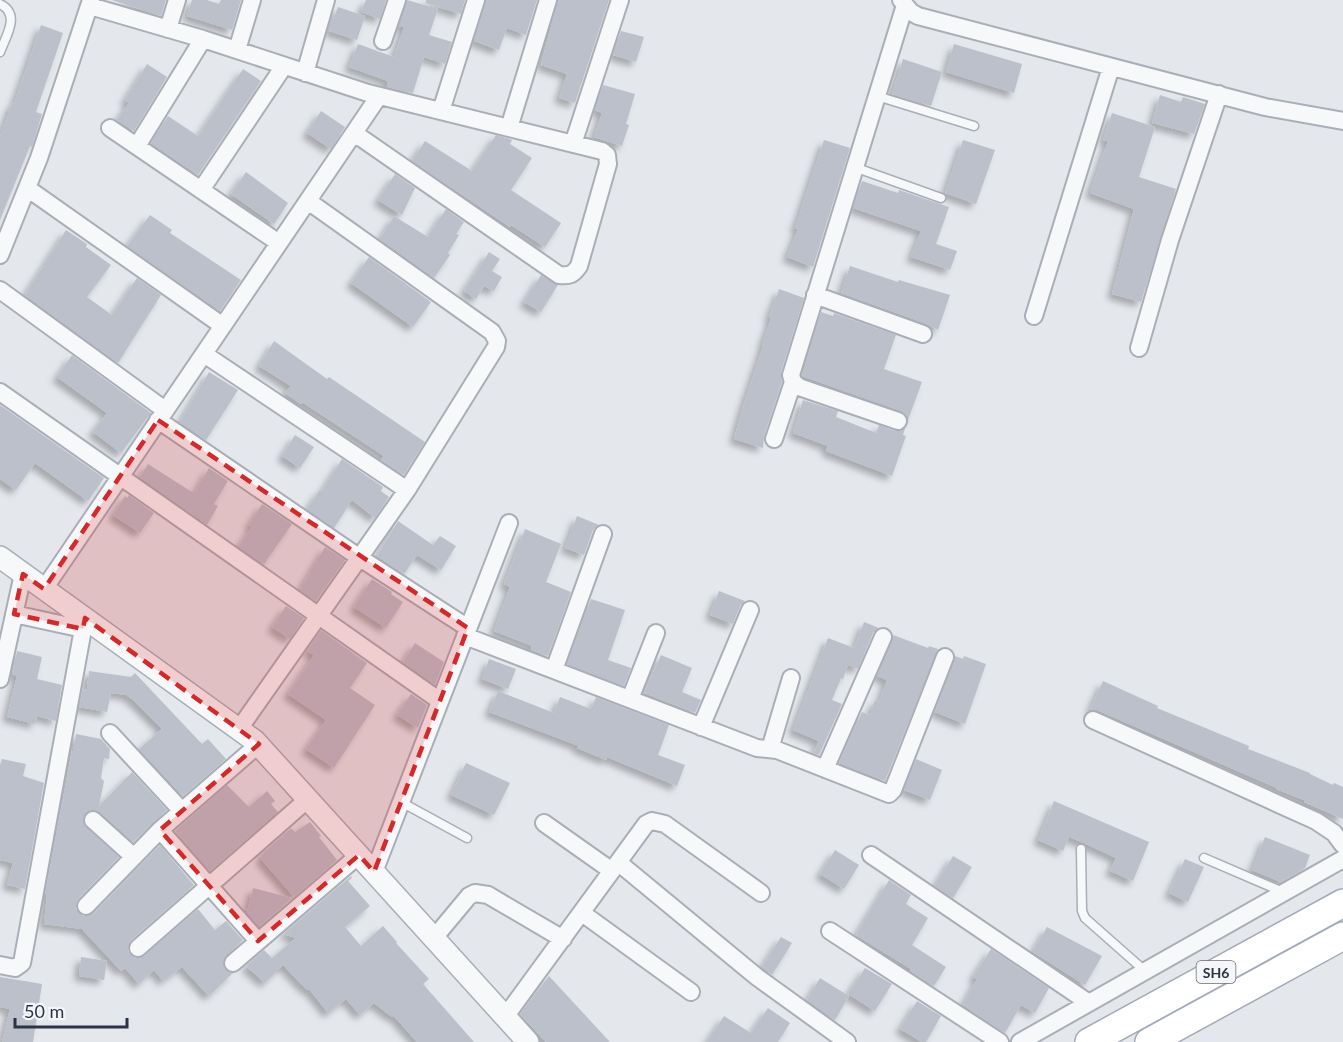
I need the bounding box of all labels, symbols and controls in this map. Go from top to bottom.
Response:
road number: SH6 [1196,961,1236,983]
scale bar [15,991,128,1029]
text: 50 m [24,1000,64,1022]

